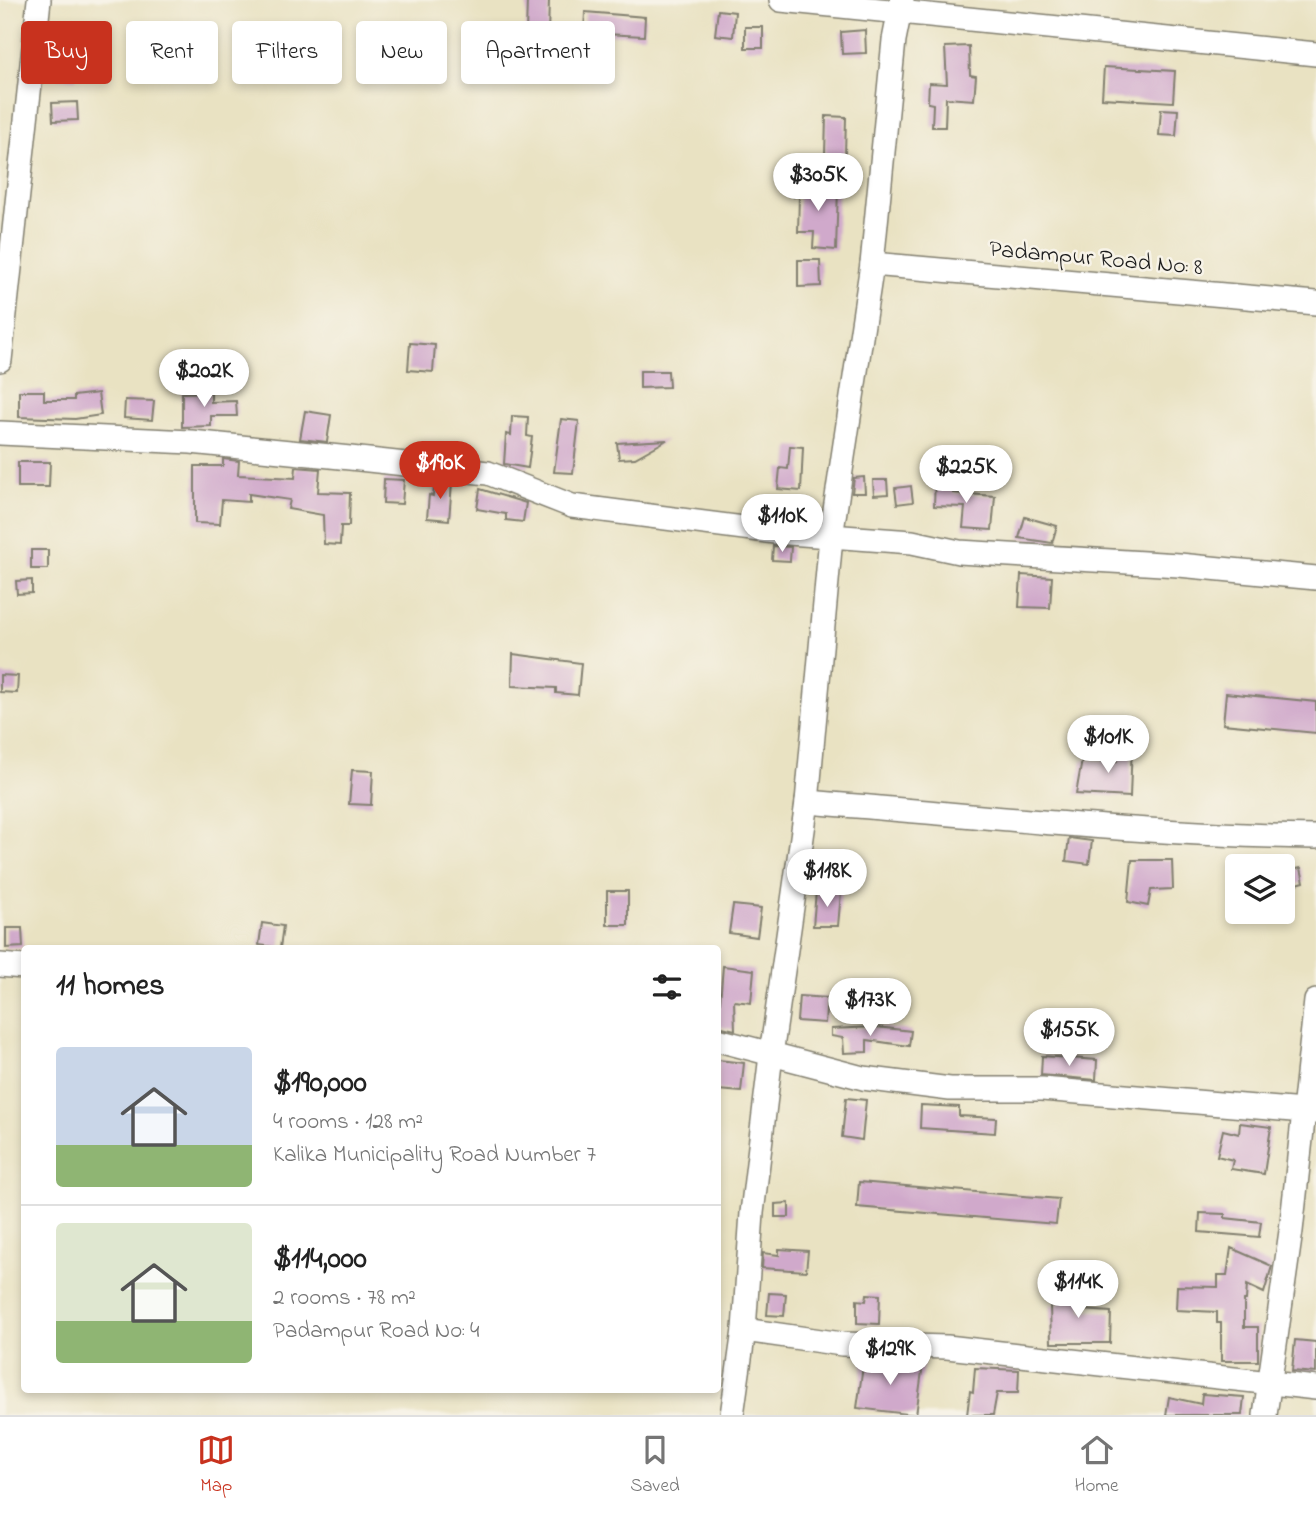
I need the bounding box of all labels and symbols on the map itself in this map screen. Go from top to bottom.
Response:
pin: $305K [769,154,867,213]
street label: Padampur Road No: 8 [987,233,1204,286]
pin: $202K [155,350,253,409]
pin: $190K [391,442,489,501]
pin: $225K [917,446,1015,505]
pin: $110K [733,494,831,554]
pin: $101K [1059,716,1157,775]
pin: $118K [778,850,876,909]
pin: $173K [821,978,919,1038]
pin: $155K [1020,1009,1118,1068]
pin: $114K [1029,1260,1127,1320]
pin: $129K [841,1328,939,1387]

